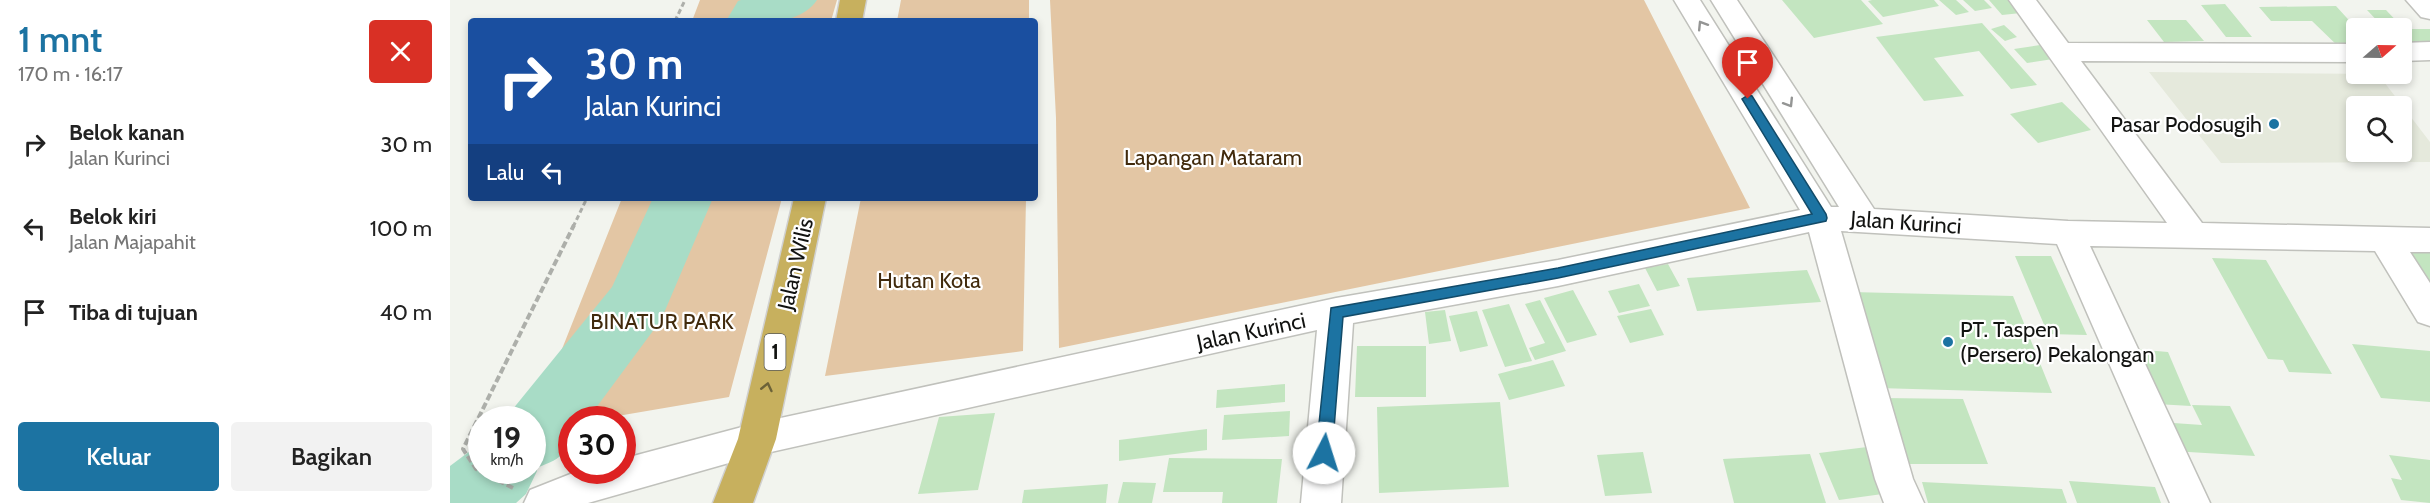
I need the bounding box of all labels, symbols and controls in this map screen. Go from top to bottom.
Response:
text: 1 mnt [18,17,102,61]
north arrow [2346,18,2412,84]
map controls [2346,18,2412,162]
button: close [369,20,432,83]
one-way arrow [1698,21,1710,31]
pin [1722,37,1773,99]
text: 30 m [585,38,683,90]
icon: right [486,42,564,120]
icon: arrive [1731,46,1764,79]
text: 170 m · 16:17 [18,62,123,86]
text: Jalan Kurinci [585,90,721,123]
one-way arrow [1782,96,1793,107]
button: search [2346,96,2412,162]
place label: Pasar Podosugih [2110,111,2262,138]
marker: Pasar Podosugih [2267,117,2281,131]
text: Belok kanan [69,119,185,146]
icon: right [18,128,51,161]
text: 30 m [380,131,432,158]
park label: Lapangan Mataram [1124,144,1302,171]
text: Jalan Kurinci [69,146,170,170]
icon: left [536,156,569,189]
text: Lalu [486,159,524,186]
text: Belok kiri [69,203,156,230]
street label: Jalan Kurinci [1849,205,1962,240]
icon: left [18,212,51,245]
text: 100 m [370,215,432,242]
street label: Jalan Wilis [772,216,819,314]
text: Jalan Majapahit [69,230,196,254]
park label: Hutan Kota [877,267,981,294]
icon: arrive [18,296,51,329]
text: Tiba di tujuan [69,299,198,326]
text: 40 m [380,299,432,326]
street label: Jalan Kurinci [1193,307,1308,356]
park label: BINATUR PARK [590,308,734,335]
place label: PT. Taspen (Persero) Pekalongan [1960,316,2155,368]
road number: 1 [764,334,786,370]
marker: PT. Taspen (Persero) Pekalongan [1941,335,1955,349]
one-way arrow [760,382,773,392]
speed limit sign: 30 [558,406,636,484]
text: 19 [493,419,521,456]
position arrow [1292,421,1356,485]
button: Keluar [18,422,219,491]
button: Bagikan [231,422,432,491]
text: km/h [491,451,523,469]

